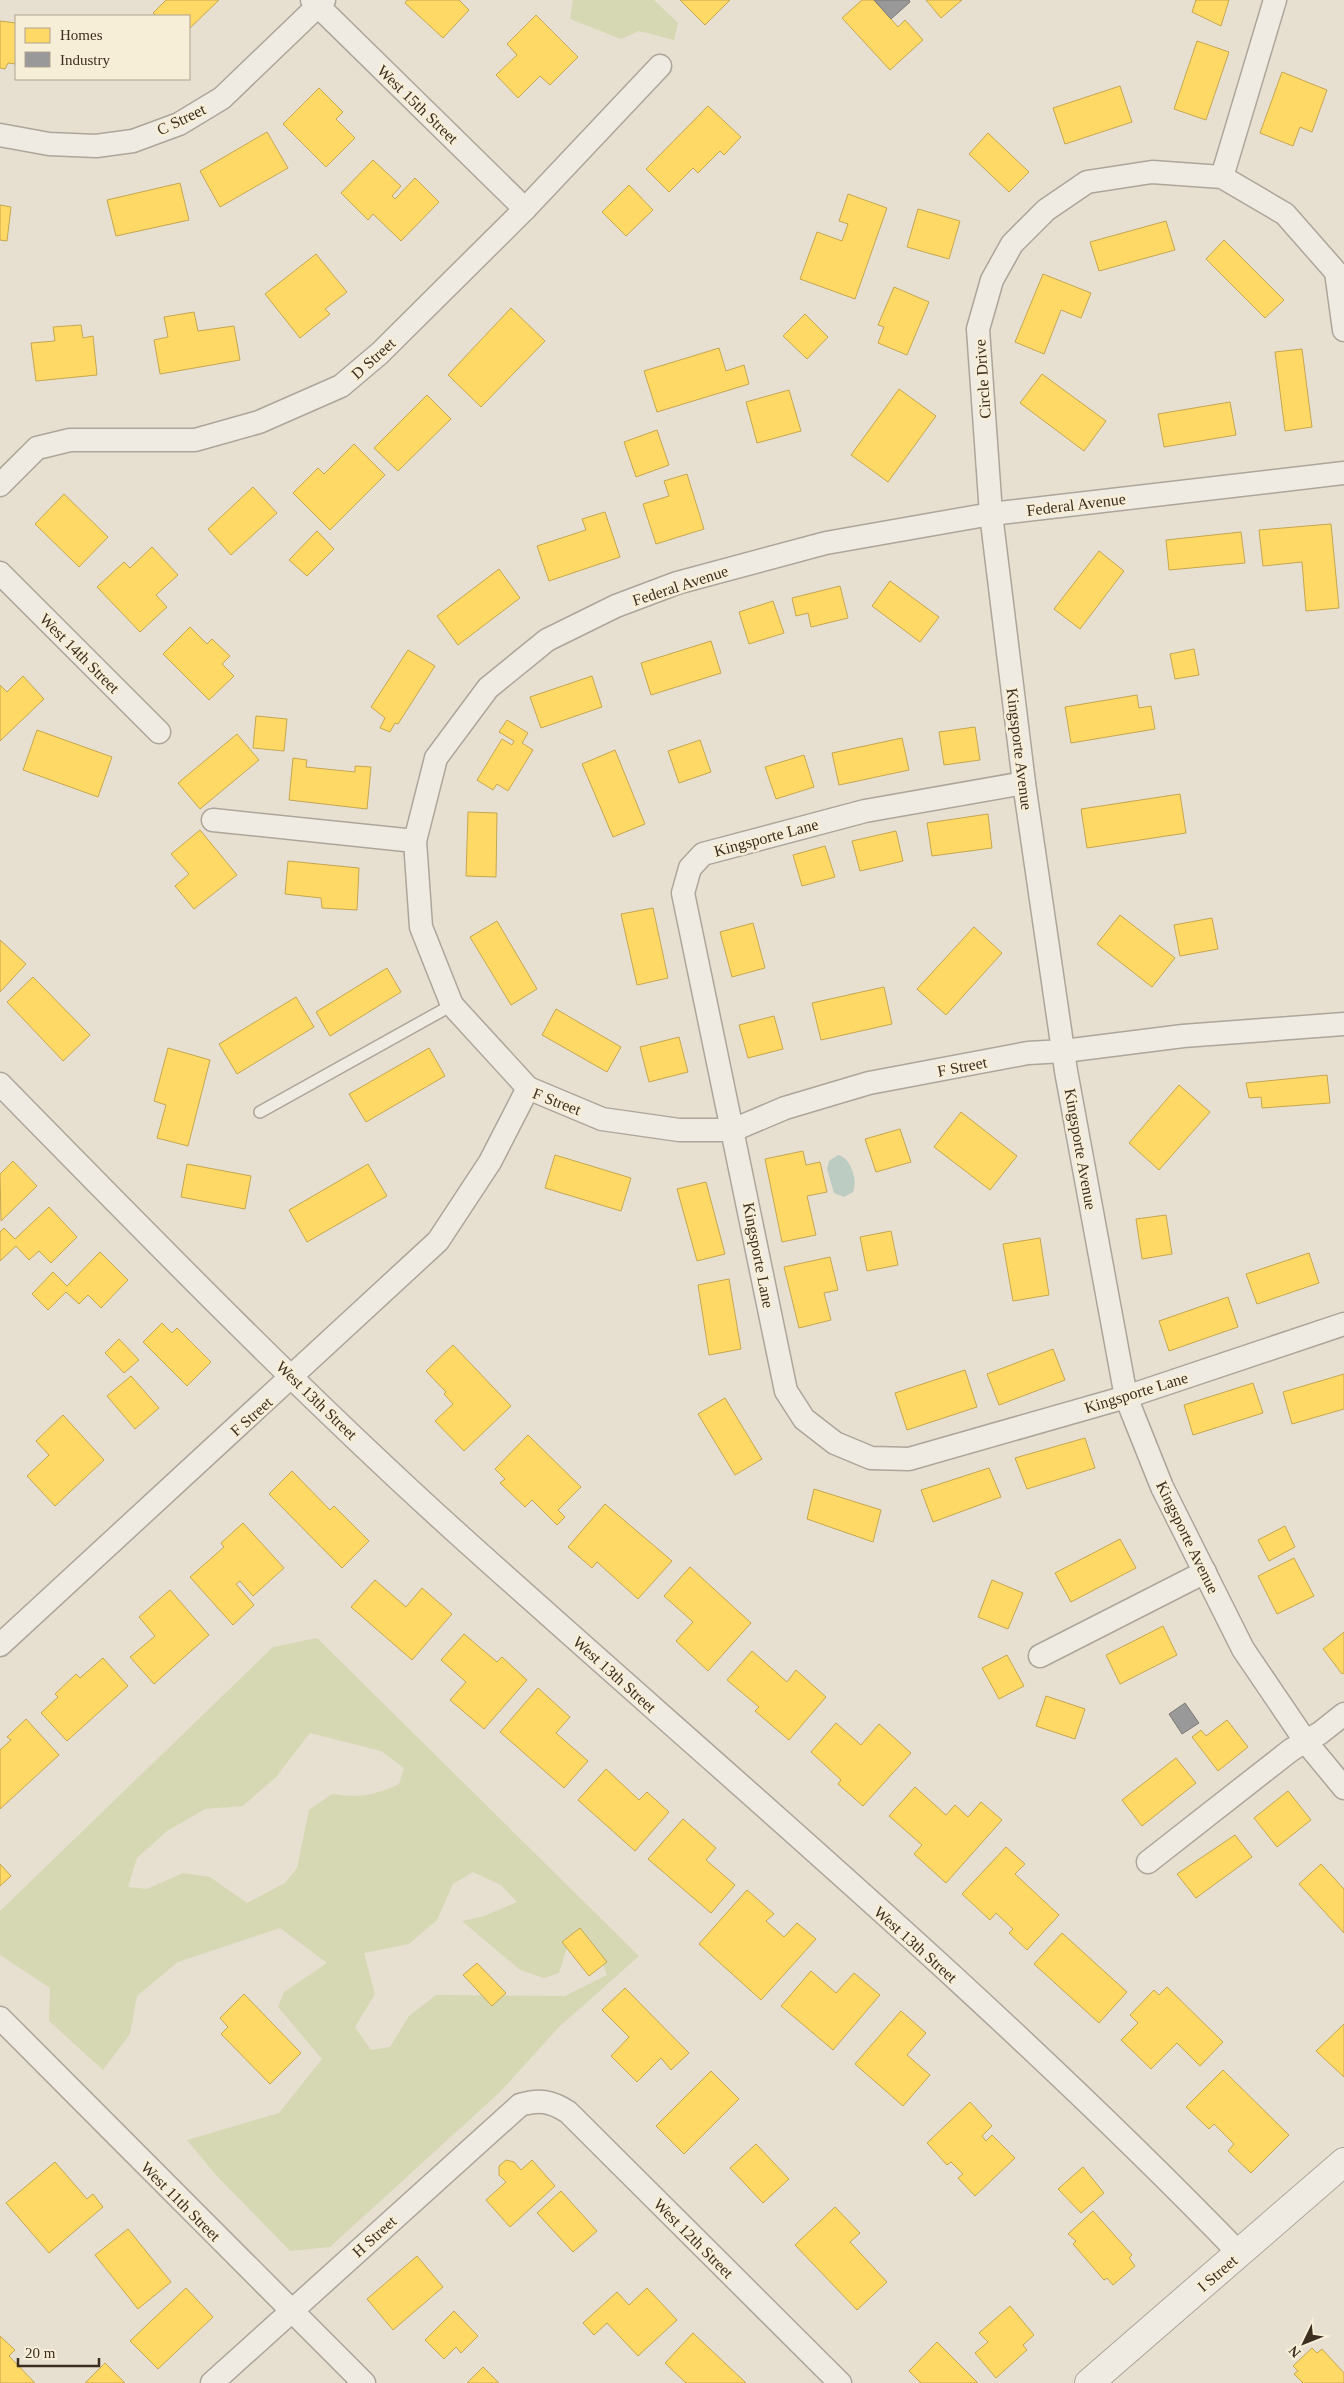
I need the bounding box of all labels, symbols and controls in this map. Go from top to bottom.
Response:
legend [15,15,190,80]
text: Homes [60,27,103,43]
text: Industry [60,52,110,68]
street label: West 15th Street [374,62,462,147]
street label: C Street [154,100,209,138]
street label: D Street [348,334,399,382]
street label: Circle Drive [971,339,994,419]
street label: Federal Avenue [1026,490,1127,519]
street label: Federal Avenue [630,562,730,609]
street label: West 14th Street [36,610,123,697]
street label: Kingsporte Avenue [1003,687,1035,811]
street label: Kingsporte Lane [712,815,820,861]
street label: F Street [936,1053,989,1080]
street label: F Street [530,1085,584,1119]
street label: Kingsporte Avenue [1060,1087,1100,1211]
street label: Kingsporte Lane [739,1201,777,1309]
street label: West 13th Street [273,1358,361,1443]
street label: Kingsporte Lane [1082,1369,1190,1417]
street label: F Street [227,1393,276,1439]
street label: Kingsporte Avenue [1152,1478,1222,1597]
street label: West 13th Street [570,1633,660,1716]
street label: West 13th Street [871,1903,961,1986]
street label: West 11th Street [138,2158,224,2245]
street label: West 12th Street [650,2195,737,2282]
street label: H Street [349,2212,400,2260]
street label: I Street [1194,2251,1241,2295]
north arrow [1279,2318,1329,2368]
scale bar [18,2336,99,2368]
text: N [1286,2343,1304,2360]
text: 20 m [25,2345,56,2361]

